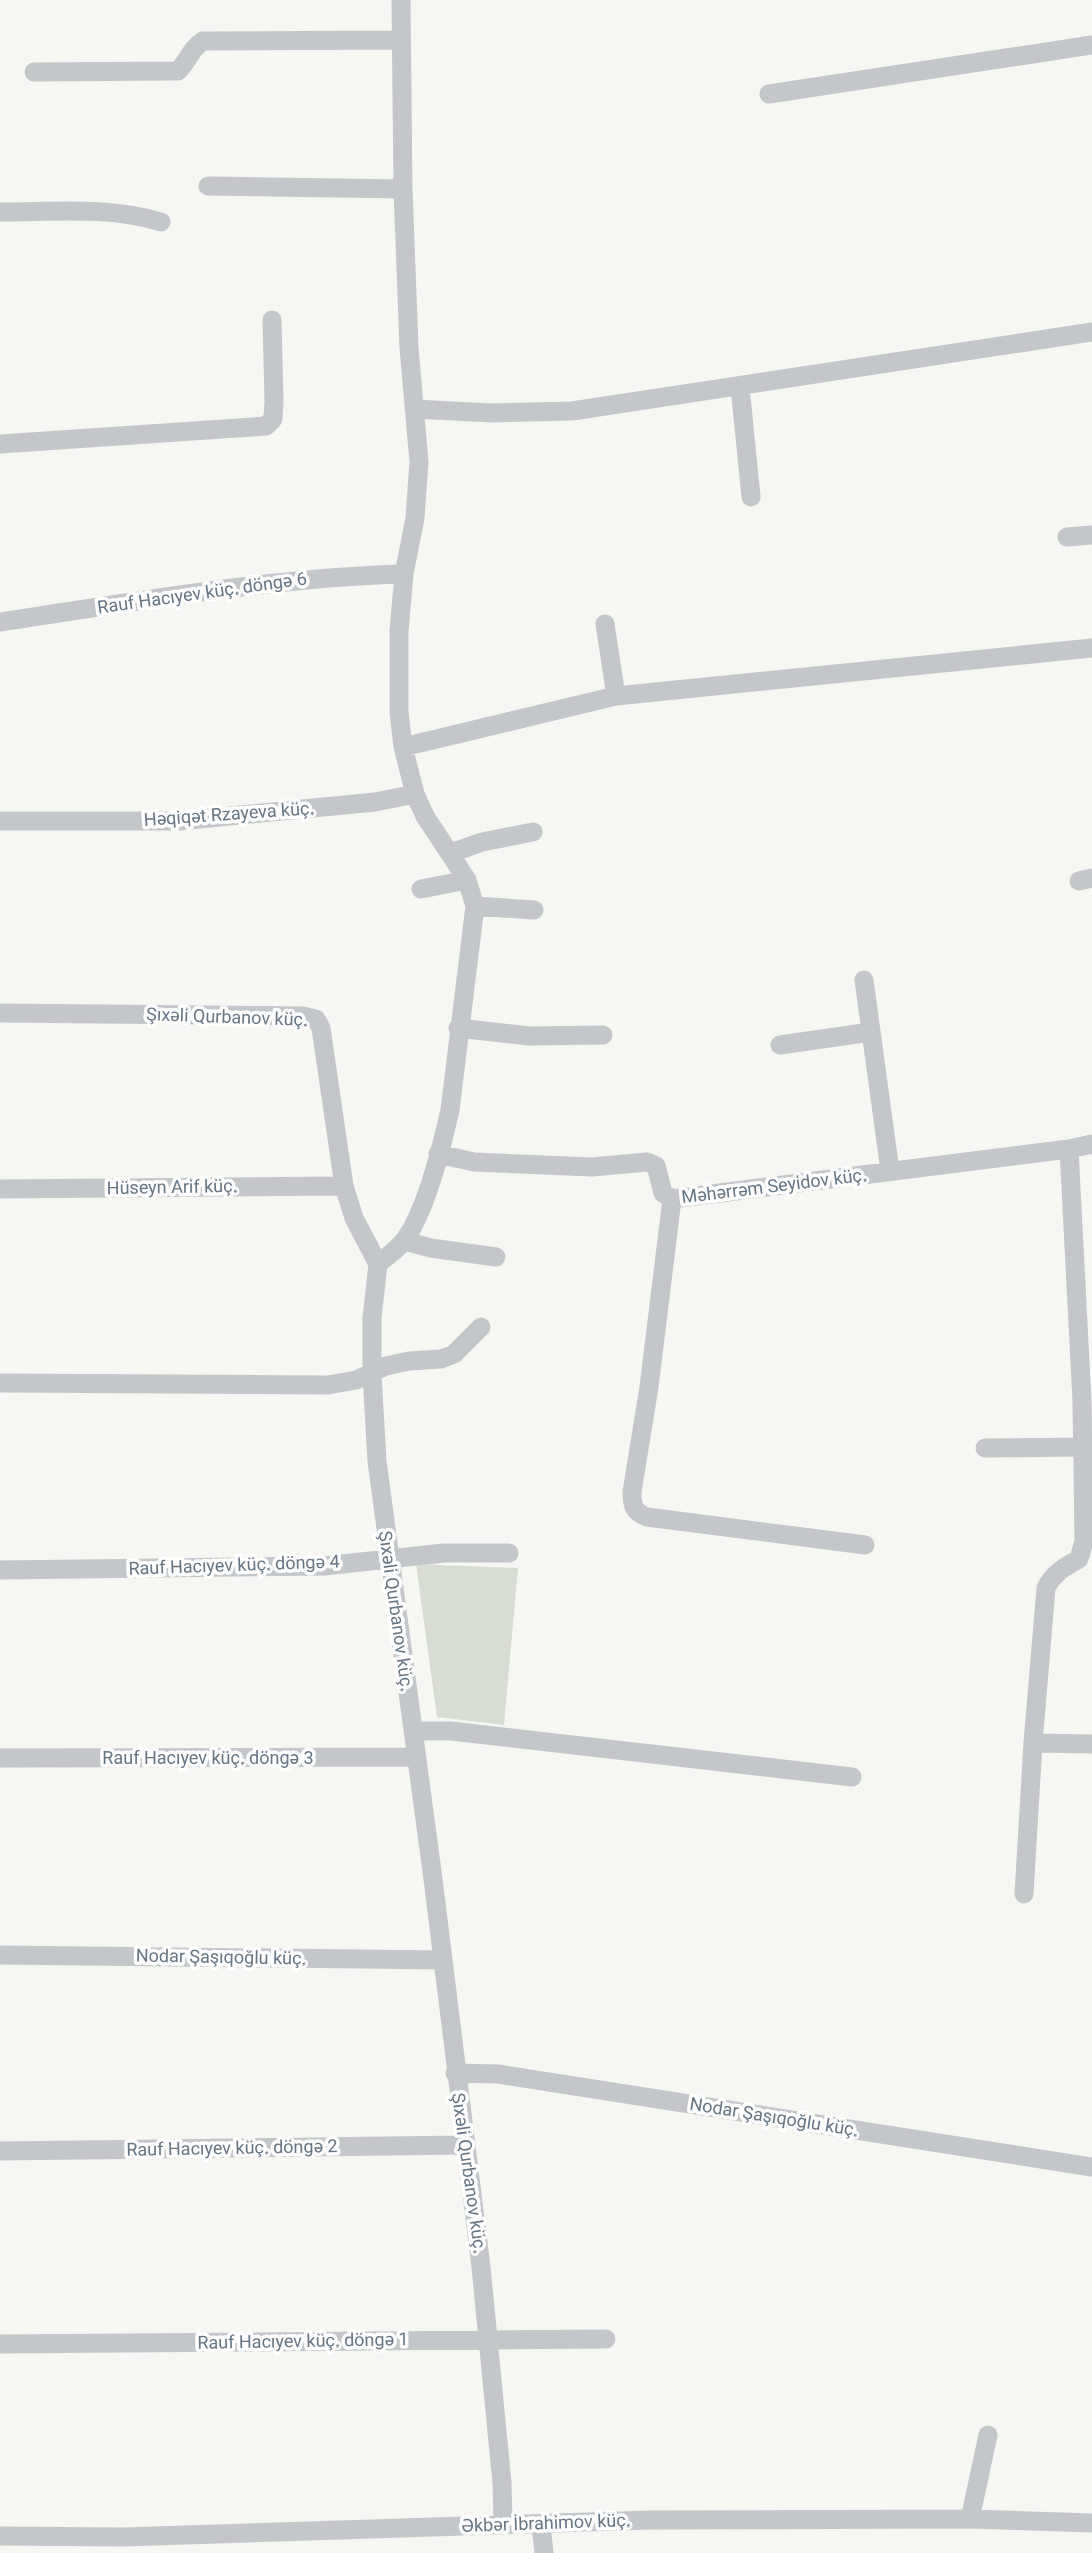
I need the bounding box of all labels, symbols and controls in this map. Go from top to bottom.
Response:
street label: Rauf Hacıyev küç. döngə 6 [96,567,308,618]
street label: Həqiqət Rzayeva küç. [143,797,315,830]
street label: Şıxəli Qurbanov küç. [146,1003,308,1030]
street label: Məhərrəm Seyidov küç. [680,1164,868,1207]
street label: Hüseyn Arif küç. [107,1175,237,1198]
street label: Şıxəli Qurbanov küç. [375,1529,418,1692]
street label: Rauf Hacıyev küç. döngə 4 [128,1550,340,1579]
street label: Rauf Hacıyev küç. döngə 3 [102,1747,314,1768]
street label: Nodar Şaşıqoğlu küç. [136,1945,306,1968]
street label: Şıxəli Qurbanov küç. [448,2091,491,2254]
street label: Nodar Şaşıqoğlu küç. [688,2093,860,2140]
street label: Rauf Hacıyev küç. döngə 2 [126,2135,338,2160]
street label: Rauf Hacıyev küç. döngə 1 [197,2328,409,2353]
street label: Əkbər İbrahimov küç. [461,2509,631,2536]

